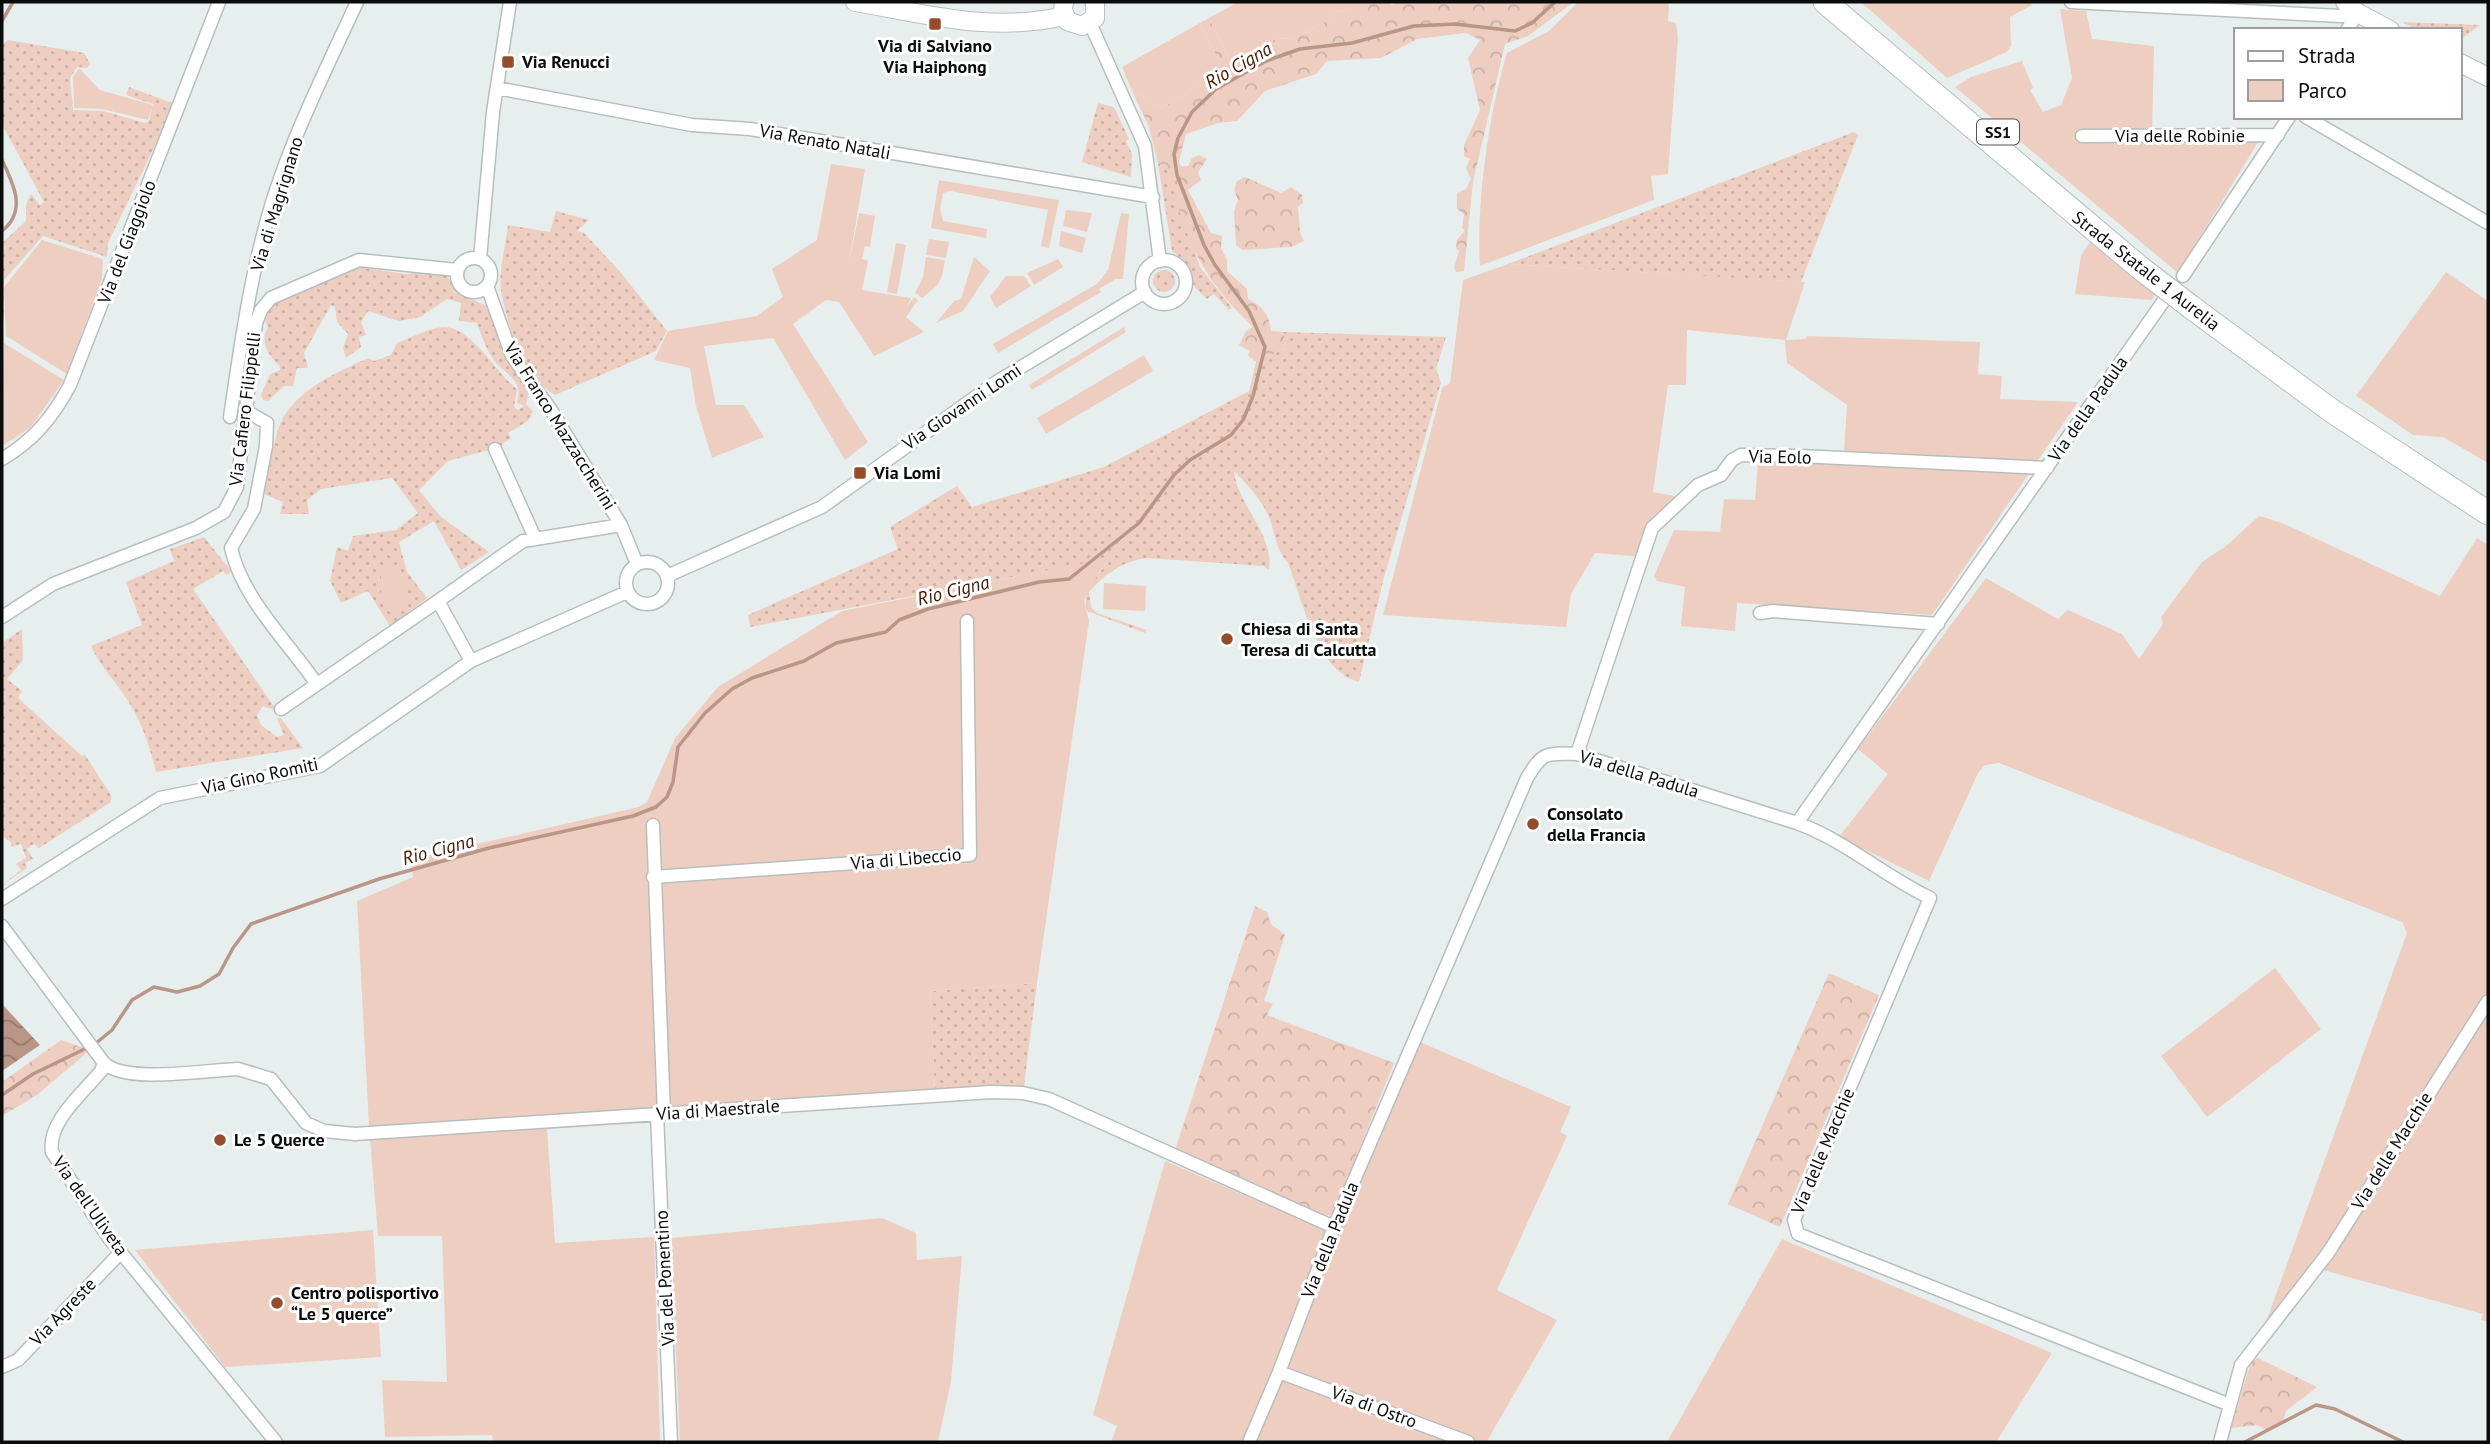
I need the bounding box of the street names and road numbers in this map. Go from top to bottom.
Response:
street label: Via Renato Natali [757,118,893,164]
road number: SS1 [1977,120,2019,144]
street label: Via delle Robinie [2114,124,2245,147]
street label: Via di Magrignano [245,134,308,275]
street label: Via del Giaggiolo [92,176,161,308]
street label: Strada Statale 1 Aurelia [2068,206,2225,336]
street label: Via Cafiero Filippelli [224,330,265,488]
street label: Via Franco Mazzaccherini [499,337,622,514]
street label: Via della Padula [2042,351,2133,467]
street label: Via Giovanni Lomi [897,358,1025,455]
street label: Via Eolo [1747,444,1812,469]
street label: Via della Padula [1576,744,1702,803]
street label: Via Gino Romiti [198,752,320,799]
street label: Via di Libeccio [849,842,962,875]
street label: Via delle Macchie [1785,1084,1859,1218]
street label: Via delle Macchie [2346,1087,2437,1215]
street label: Via di Maestrale [655,1094,780,1125]
street label: Via dell'Uliveta [47,1151,133,1260]
street label: Via della Padula [1295,1178,1363,1302]
street label: Via del Ponentino [649,1210,680,1348]
street label: Via Agreste [24,1273,101,1351]
street label: Via di Ostro [1327,1380,1420,1433]

